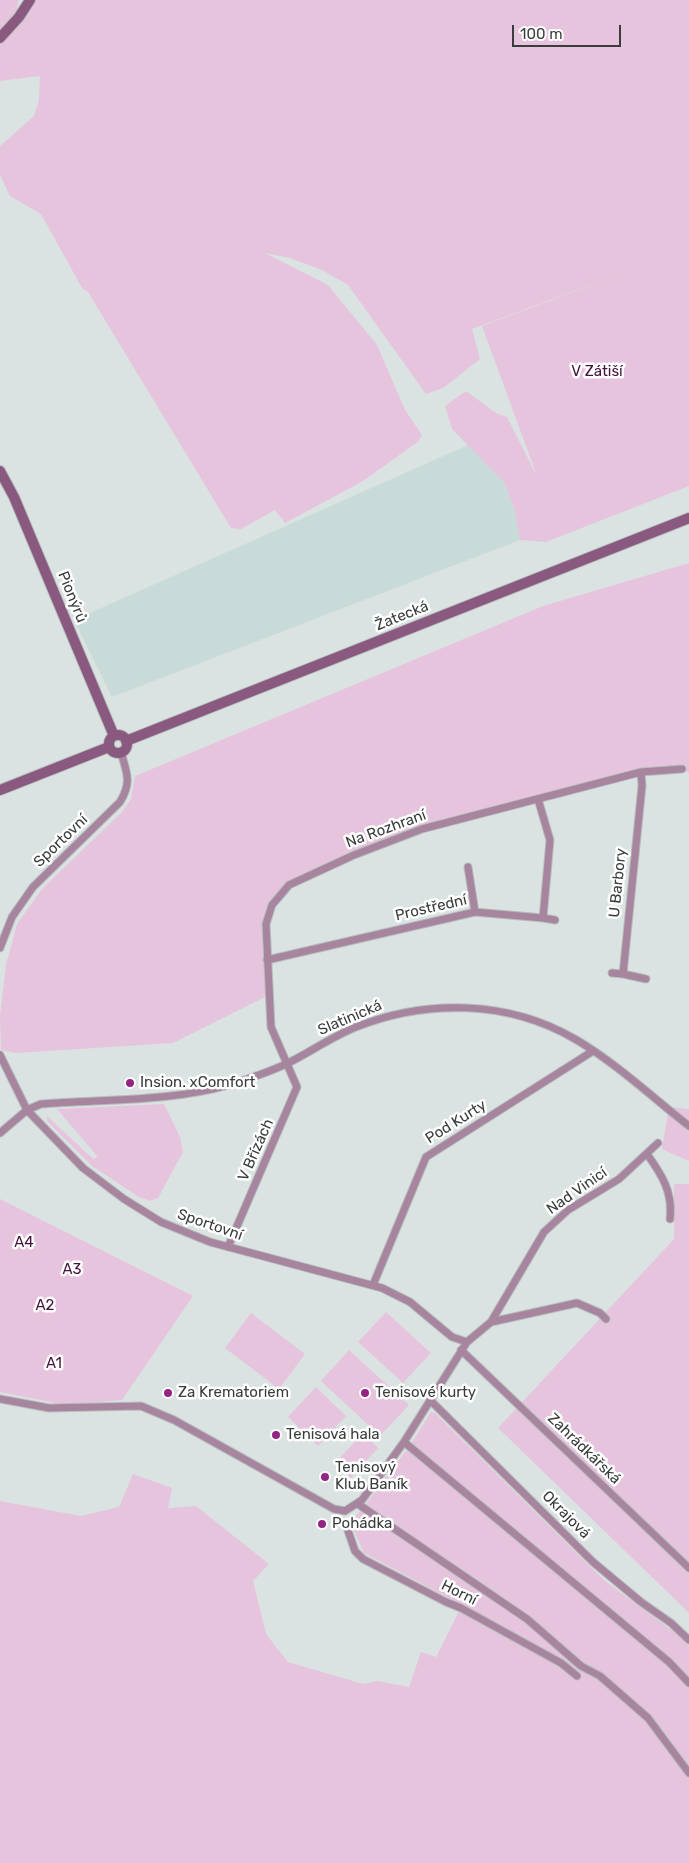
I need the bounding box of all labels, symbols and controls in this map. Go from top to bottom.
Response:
scale bar [514,15,623,47]
text: 100 m [520,25,562,43]
park label: V Zátiší [571,363,623,381]
street label: Pionýrů [54,569,90,625]
street label: Žatecká [373,597,431,635]
street label: Na Rozhraní [343,806,429,852]
street label: Sportovní [30,811,92,871]
street label: U Barbory [605,847,631,919]
street label: Prostřední [393,891,469,925]
street label: Slatinická [315,997,385,1039]
place label: Insion. xComfort [140,1074,255,1092]
marker: Insion. xComfort [124,1077,136,1089]
street label: Pod Kurty [422,1096,490,1148]
street label: V Břízách [234,1116,278,1184]
street label: Nad Vinicí [543,1164,611,1218]
street label: Sportovní [175,1205,245,1245]
park label: A4 [14,1234,34,1252]
park label: A3 [62,1261,82,1279]
park label: A2 [36,1297,54,1315]
park label: A1 [46,1355,62,1373]
place label: Za Krematoriem [178,1384,289,1402]
place label: Tenisové kurty [375,1384,476,1402]
marker: Za Krematoriem [162,1387,174,1399]
marker: Tenisové kurty [359,1387,371,1399]
street label: Zahrádkářská [544,1410,624,1488]
place label: Tenisová hala [286,1426,380,1444]
marker: Tenisová hala [270,1429,282,1441]
place label: Tenisový Klub Baník [335,1459,408,1494]
marker: Tenisový Klub Baník [319,1471,331,1483]
street label: Okrajová [538,1487,594,1543]
place label: Pohádka [332,1515,392,1533]
marker: Pohádka [316,1518,328,1530]
street label: Horní [438,1577,480,1609]

